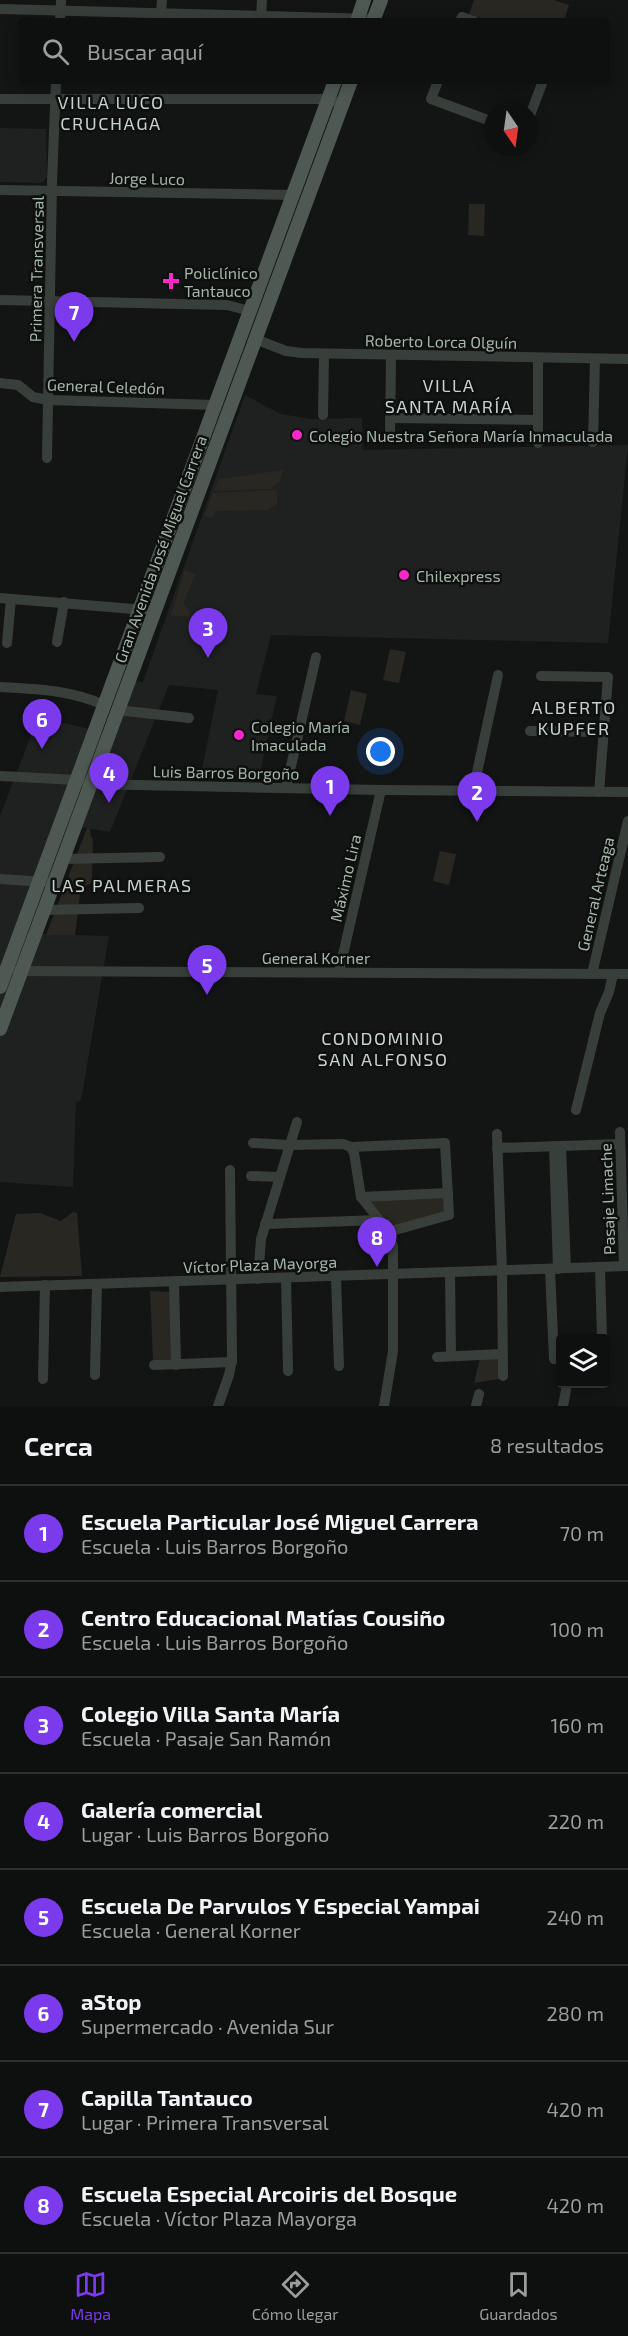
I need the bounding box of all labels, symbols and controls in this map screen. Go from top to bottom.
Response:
search box [18,18,610,84]
icon: search [39,35,72,68]
text: Buscar aquí [87,38,203,64]
district label: VILLA LUCO CRUCHAGA [58,91,164,134]
north arrow [484,102,538,156]
street label: Jorge Luco [109,168,185,188]
street label: Primera Transversal [25,195,47,342]
place label: Policlínico Tantauco [184,263,258,300]
marker: Policlínico Tantauco [162,272,180,290]
pin: 7 [54,292,94,342]
street label: Roberto Lorca Olguín [365,330,517,352]
street label: General Celedón [47,374,165,398]
district label: VILLA SANTA MARÍA [385,374,513,417]
place label: Colegio Nuestra Señora María Inmaculada [309,426,613,445]
marker: Colegio Nuestra Señora María Inmaculada [290,428,304,442]
street label: Gran Avenida José Miguel Carrera [110,433,210,665]
place label: Chilexpress [416,566,501,585]
marker: Chilexpress [397,568,411,582]
pin: 3 [188,608,228,658]
district label: ALBERTO KUPFER [531,696,617,739]
pin: 6 [22,700,62,749]
place label: Colegio María Imaculada [251,717,350,754]
marker: Colegio María Imaculada [232,728,246,742]
your location [366,737,395,766]
pin: 4 [90,754,128,803]
street label: Luis Barros Borgoño [152,761,300,783]
pin: 1 [310,766,350,816]
pin: 2 [458,772,496,822]
street label: Máximo Lira [326,832,364,924]
street label: General Arteaga [573,835,617,953]
district label: LAS PALMERAS [51,874,193,896]
pin: 5 [188,946,226,995]
street label: General Korner [262,948,371,967]
district label: CONDOMINIO SAN ALFONSO [318,1027,448,1070]
street label: Pasaje Limache [596,1143,619,1255]
pin: 8 [358,1218,397,1267]
street label: Víctor Plaza Mayorga [183,1252,337,1276]
map controls [556,1334,610,1388]
button: layers [556,1334,610,1388]
text: Cerca [24,1430,93,1461]
text: 8 resultados [490,1433,604,1457]
text: Escuela Particular José Miguel Carrera [81,1508,479,1534]
text: 1 [39,1521,48,1545]
text: 70 m [560,1521,604,1545]
text: Escuela · Luis Barros Borgoño [81,1534,348,1558]
text: Centro Educacional Matías Cousiño [81,1604,445,1630]
text: 2 [38,1617,49,1641]
text: 100 m [550,1617,604,1641]
text: Escuela · Luis Barros Borgoño [81,1630,348,1654]
text: Colegio Villa Santa María [81,1700,340,1726]
text: 3 [38,1713,49,1737]
text: 160 m [551,1713,604,1737]
text: Escuela · Pasaje San Ramón [81,1726,331,1750]
text: Galería comercial [81,1796,262,1822]
text: 4 [37,1809,50,1833]
text: 220 m [547,1809,604,1833]
text: Lugar · Luis Barros Borgoño [81,1822,329,1846]
text: Escuela De Parvulos Y Especial Yampai [81,1892,480,1918]
text: 5 [38,1905,49,1929]
text: 240 m [546,1905,604,1929]
text: Escuela · General Korner [81,1918,301,1942]
text: aStop [81,1988,142,2014]
text: 6 [38,2001,49,2025]
text: 280 m [547,2001,604,2025]
text: Supermercado · Avenida Sur [81,2014,334,2038]
text: Capilla Tantauco [81,2084,253,2110]
text: 7 [38,2097,49,2121]
text: 420 m [546,2097,604,2121]
text: Lugar · Primera Transversal [81,2110,329,2134]
text: Escuela Especial Arcoiris del Bosque [81,2180,457,2206]
text: 8 [37,2193,50,2217]
text: 420 m [546,2193,604,2217]
text: Escuela · Víctor Plaza Mayorga [81,2206,357,2230]
tab: Mapa [70,2268,111,2323]
tab: Cómo llegar [252,2268,339,2323]
tab: Guardados [479,2268,558,2323]

